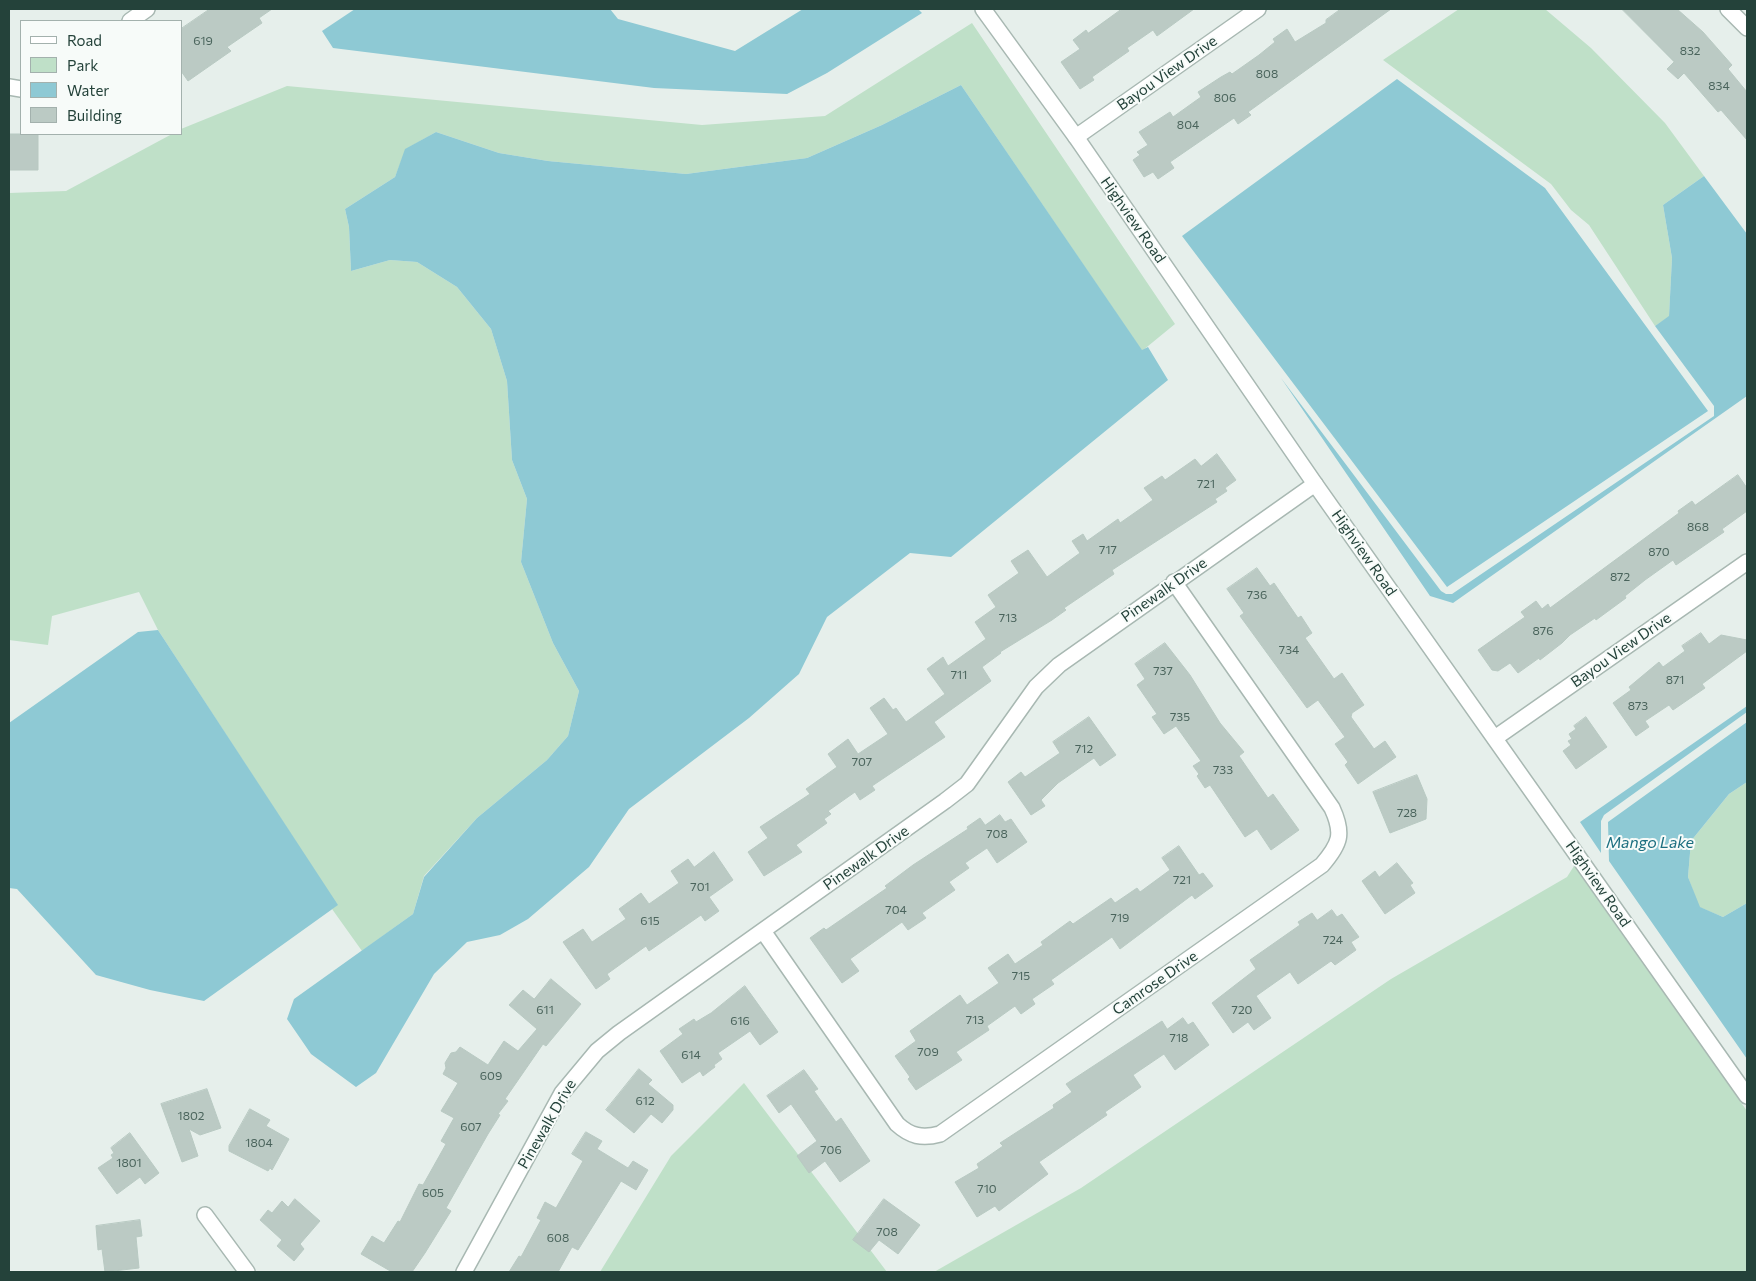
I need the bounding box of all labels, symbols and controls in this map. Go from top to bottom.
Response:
legend [20,20,182,135]
text: Road [67,31,102,49]
street label: Bayou View Drive [1113,32,1221,114]
house number: 619 [193,34,213,48]
house number: 832 [1680,44,1700,58]
text: Park [67,56,98,74]
house number: 808 [1256,67,1278,81]
house number: 834 [1708,79,1730,93]
text: Water [67,81,109,99]
house number: 806 [1214,91,1236,105]
text: Building [67,106,122,124]
house number: 804 [1177,118,1199,132]
street label: Highview Road [1097,174,1169,266]
house number: 721 [1197,477,1215,491]
street label: Highview Road [1328,507,1400,599]
house number: 868 [1687,520,1709,534]
house number: 717 [1099,543,1117,557]
house number: 870 [1648,545,1670,559]
street label: Pinewalk Drive [1118,554,1210,626]
house number: 872 [1610,570,1630,584]
house number: 736 [1247,588,1267,602]
street label: Bayou View Drive [1567,609,1675,691]
house number: 713 [999,611,1017,625]
house number: 876 [1533,624,1553,638]
house number: 734 [1279,643,1299,657]
house number: 737 [1153,664,1173,678]
house number: 711 [951,668,967,682]
house number: 871 [1666,673,1684,687]
house number: 873 [1628,699,1648,713]
house number: 735 [1170,710,1190,724]
house number: 712 [1075,742,1093,756]
house number: 707 [852,755,872,769]
house number: 733 [1213,763,1233,777]
house number: 728 [1397,806,1417,820]
street label: Pinewalk Drive [820,822,912,894]
house number: 708 [986,827,1008,841]
water label: Mango Lake [1606,833,1694,853]
street label: Highview Road [1562,838,1634,930]
house number: 721 [1173,873,1191,887]
house number: 701 [690,880,710,894]
house number: 704 [885,903,907,917]
house number: 719 [1111,911,1129,925]
house number: 615 [640,914,660,928]
house number: 724 [1323,933,1343,947]
street label: Camrose Drive [1109,947,1201,1019]
house number: 715 [1012,969,1030,983]
house number: 611 [536,1003,554,1017]
house number: 720 [1232,1003,1252,1017]
house number: 713 [966,1013,984,1027]
house number: 616 [730,1014,750,1028]
house number: 718 [1170,1031,1188,1045]
house number: 709 [917,1045,939,1059]
house number: 614 [681,1048,701,1062]
house number: 609 [480,1069,502,1083]
street label: Pinewalk Drive [514,1076,580,1172]
house number: 612 [635,1094,655,1108]
house number: 1802 [178,1109,204,1123]
house number: 607 [460,1120,482,1134]
house number: 1804 [245,1136,273,1150]
house number: 706 [820,1143,842,1157]
house number: 1801 [116,1156,142,1170]
house number: 710 [977,1182,997,1196]
house number: 605 [422,1186,444,1200]
house number: 708 [876,1225,898,1239]
house number: 608 [547,1231,569,1245]

